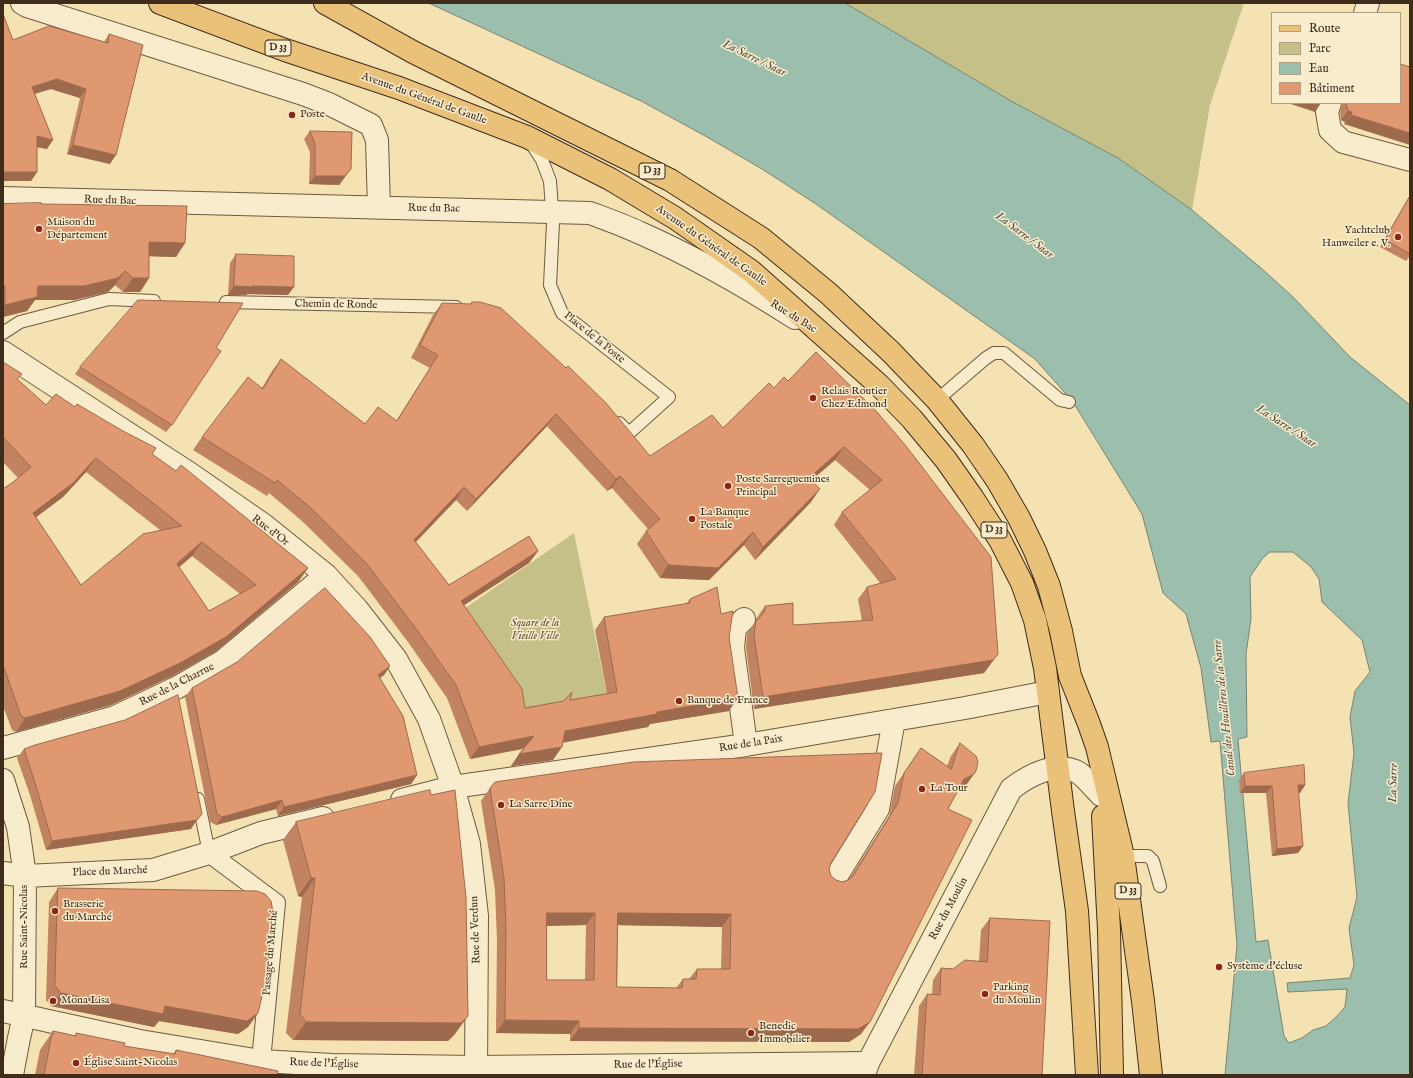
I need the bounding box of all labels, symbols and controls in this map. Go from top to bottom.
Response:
legend [1271,12,1401,104]
text: Route [1309,21,1340,36]
water label: La Sarre / Saar [720,37,788,81]
road number: D 33 [265,40,291,56]
text: Parc [1309,41,1331,56]
text: Eau [1309,61,1329,76]
street label: Avenue du Général de Gaulle [360,70,488,128]
text: Bâtiment [1309,81,1355,96]
place label: Poste [300,108,325,122]
marker: Poste [287,110,297,120]
road number: D 33 [639,163,665,179]
street label: Rue du Bac [84,193,136,209]
street label: Rue du Bac [408,202,460,216]
street label: Avenue du Général de Gaulle [653,203,769,289]
water label: La Sarre / Saar [992,210,1056,262]
place label: Maison du Département [47,216,108,242]
marker: Maison du Département [34,224,44,234]
place label: Yachtclub Hanweiler e. V. [1322,224,1390,250]
marker: Yachtclub Hanweiler e. V. [1393,232,1403,242]
street label: Chemin de Ronde [295,298,377,312]
street label: Rue du Bac [767,298,819,336]
street label: Place de la Poste [561,309,627,367]
place label: Relais Routier Chez Edmond [821,385,887,411]
marker: Relais Routier Chez Edmond [808,393,818,403]
water label: La Sarre / Saar [1253,402,1319,452]
place label: Poste Sarreguemines Principal [736,473,830,499]
marker: Poste Sarreguemines Principal [723,481,733,491]
place label: La Banque Postale [700,506,749,532]
street label: Rue d'Or [249,513,291,549]
marker: La Banque Postale [687,514,697,524]
road number: D 33 [981,522,1007,538]
park label: Square de la Vieille Ville [511,617,559,643]
water label: Canal des Houillères de la Sarre [1211,639,1239,777]
street label: Rue de la Charrue [137,660,217,710]
place label: Banque de France [687,694,768,708]
marker: Banque de France [674,696,684,706]
street label: Rue de la Paix [718,732,784,756]
water label: La Sarre [1386,763,1402,803]
place label: La Tour [930,782,968,796]
marker: La Tour [917,784,927,794]
place label: La Sarre Dîne [509,798,573,812]
marker: La Sarre Dîne [496,800,506,810]
street label: Place du Marché [72,864,148,880]
street label: Rue du Moulin [927,875,971,943]
road number: D 33 [1115,883,1141,899]
street label: Rue Saint-Nicolas [18,885,32,969]
street label: Rue de Verdun [468,896,484,964]
place label: Brasserie du Marché [63,898,112,924]
marker: Brasserie du Marché [50,906,60,916]
street label: Passage du Marché [261,910,281,996]
place label: Système d'écluse [1227,960,1303,974]
marker: Système d'écluse [1214,962,1224,972]
place label: Parking du Moulin [993,981,1041,1007]
marker: Parking du Moulin [980,989,990,999]
place label: Mona Lisa [61,994,110,1008]
marker: Mona Lisa [48,996,58,1006]
place label: Benedic Immobilier [759,1020,810,1046]
marker: Benedic Immobilier [746,1028,756,1038]
place label: Église Saint-Nicolas [84,1056,177,1070]
street label: Rue de l'Église [289,1056,359,1072]
marker: Église Saint-Nicolas [71,1058,81,1068]
street label: Rue de l'Église [613,1058,683,1072]

